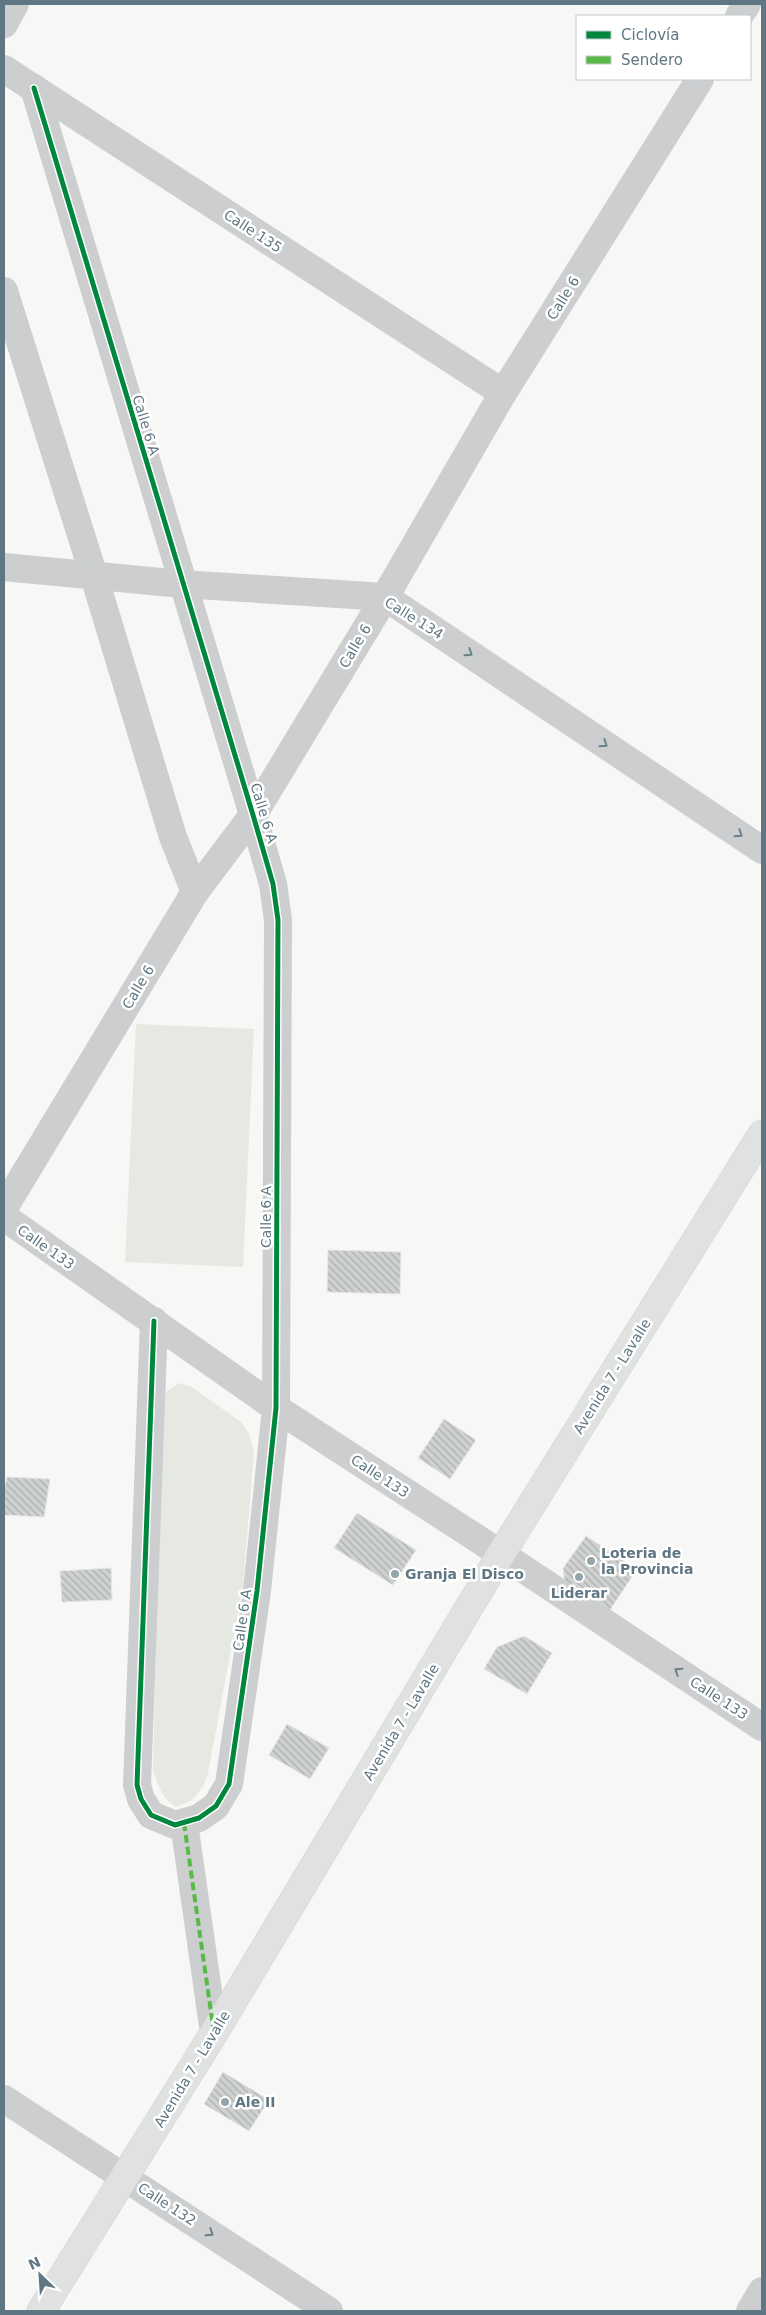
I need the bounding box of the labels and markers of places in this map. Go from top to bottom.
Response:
place label: Loteria de la Provincia [601,1545,693,1577]
marker: Loteria de la Provincia [585,1555,597,1567]
place label: Granja El Disco [405,1566,524,1582]
marker: Granja El Disco [389,1568,401,1580]
marker: Liderar [573,1571,585,1583]
place label: Liderar [551,1585,607,1601]
place label: Ale II [235,2094,275,2110]
marker: Ale II [219,2096,231,2108]

